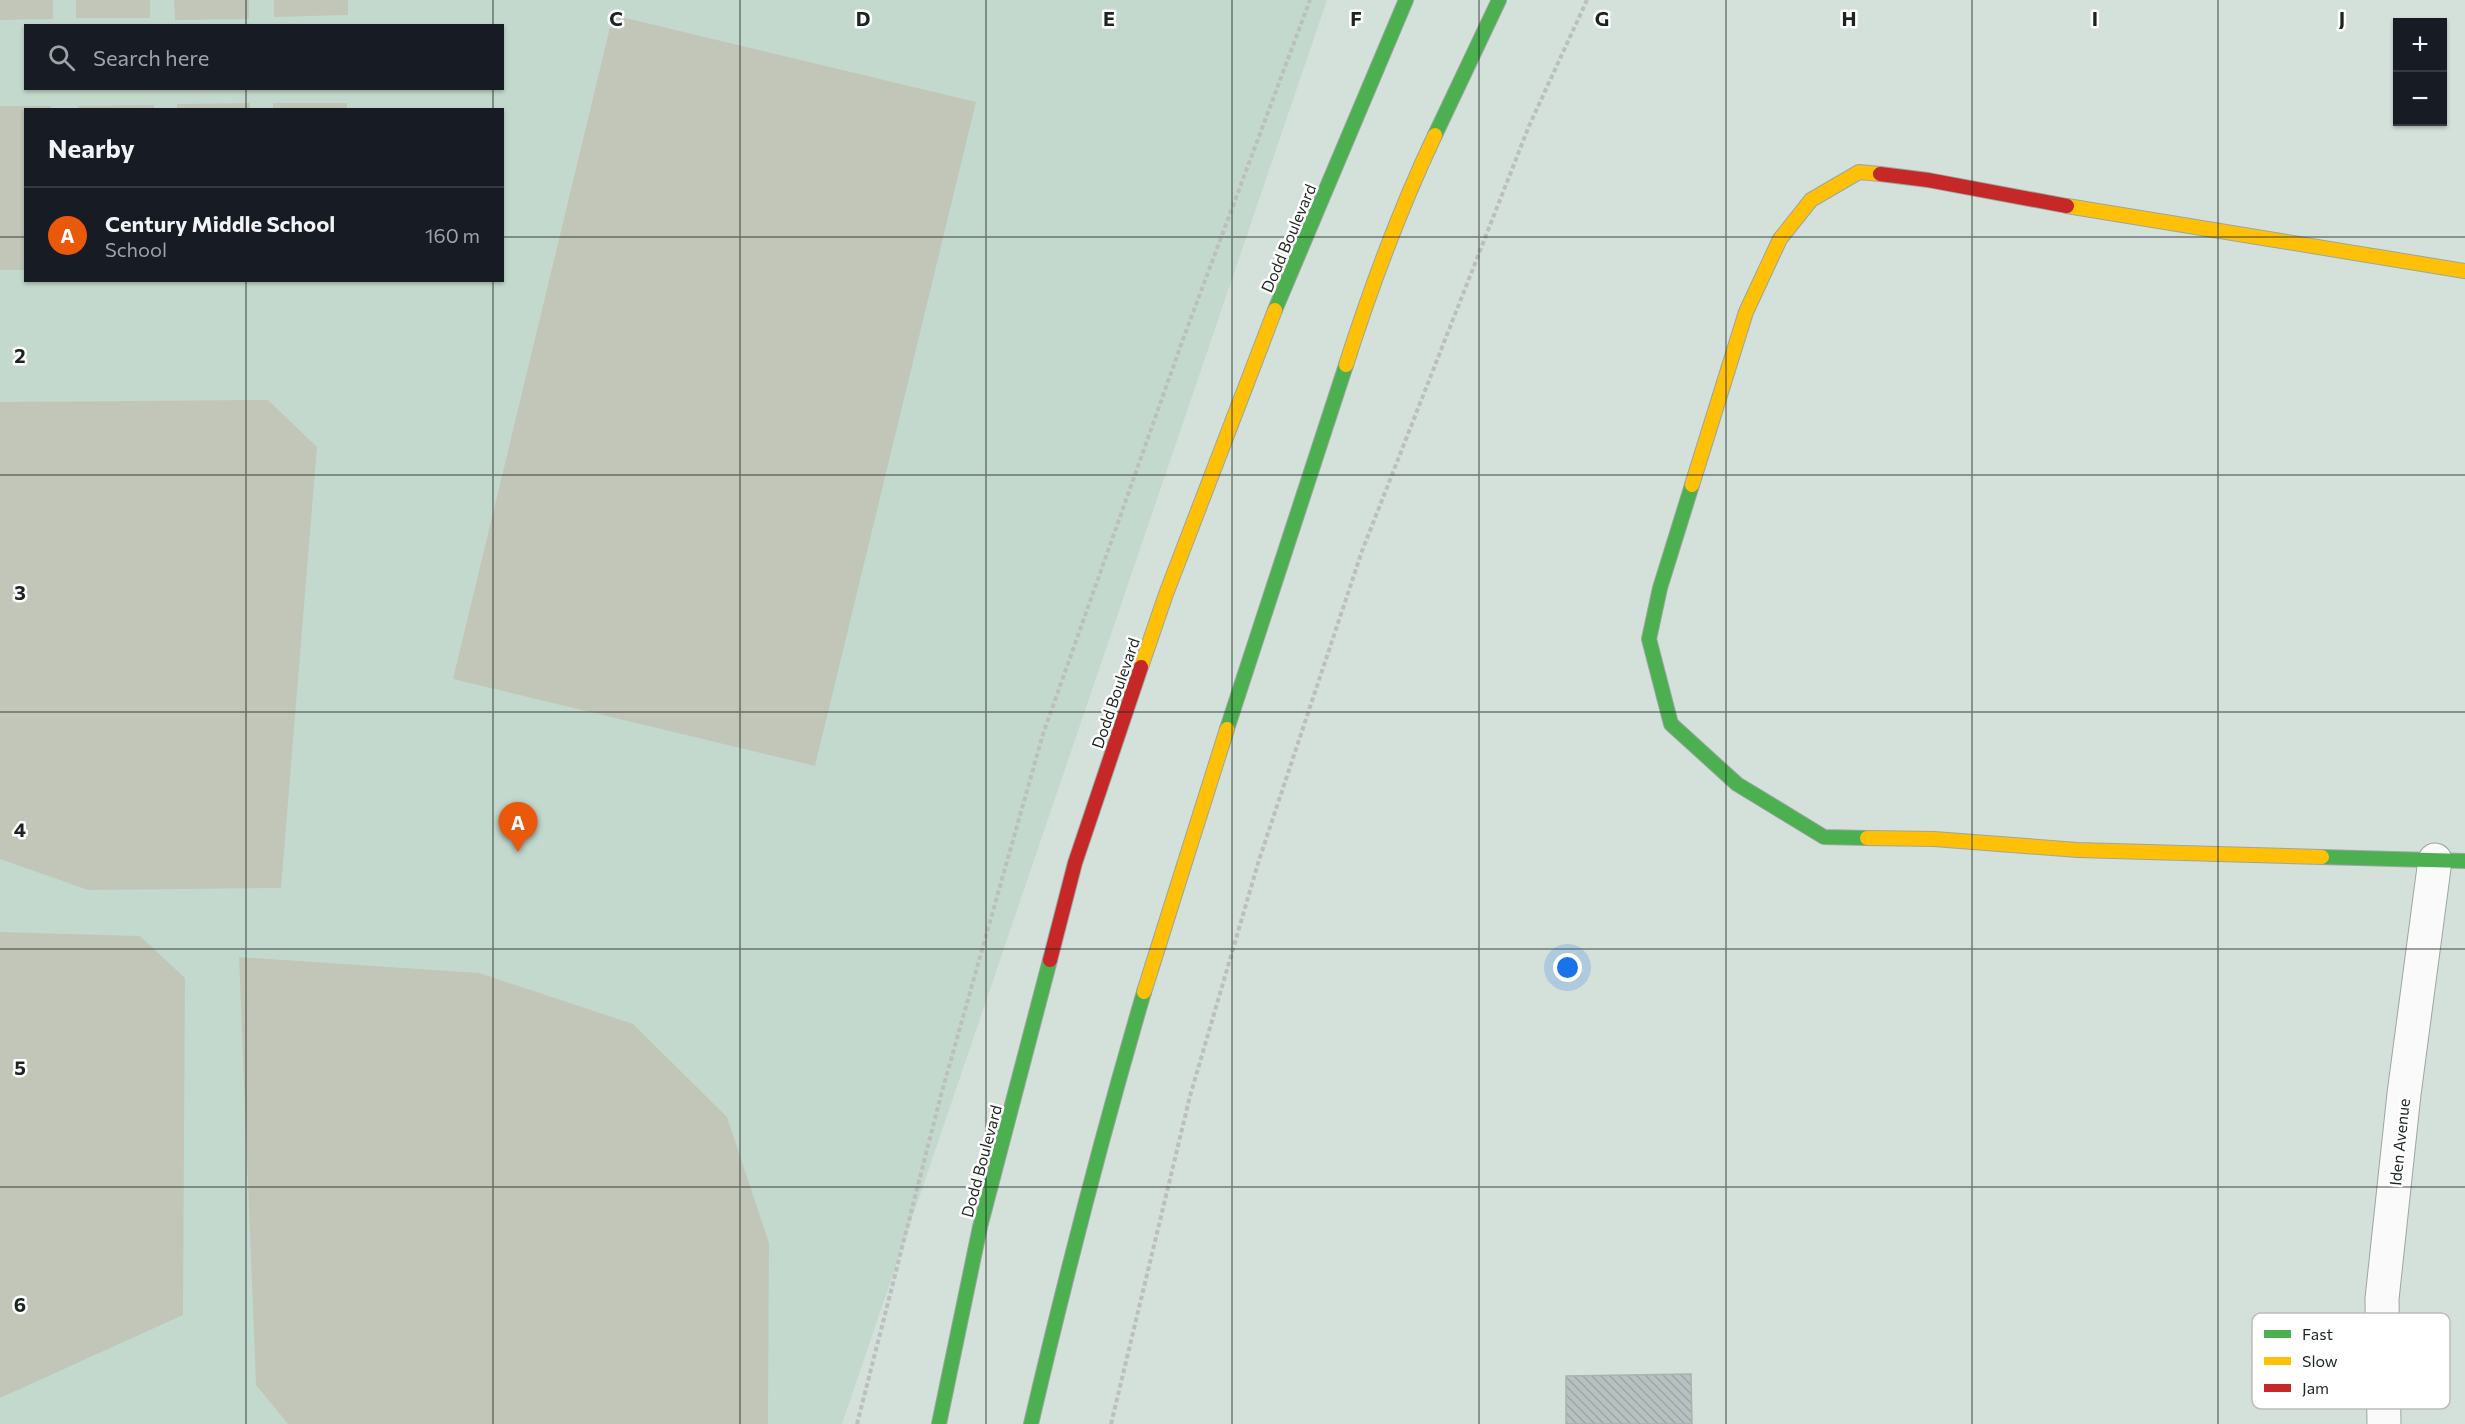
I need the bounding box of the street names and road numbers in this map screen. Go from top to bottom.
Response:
street label: Dodd Boulevard [1257,181,1319,295]
street label: Dodd Boulevard [1087,635,1143,751]
street label: Iden Avenue [2385,1097,2413,1187]
street label: Dodd Boulevard [957,1103,1005,1219]

